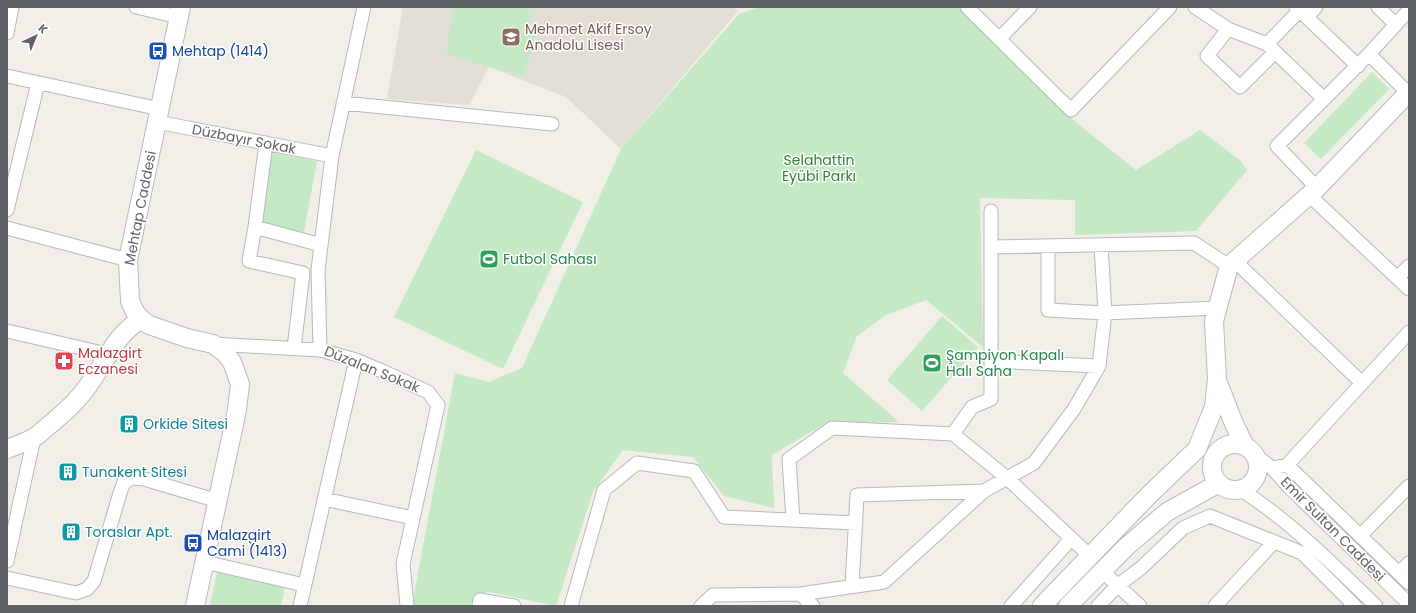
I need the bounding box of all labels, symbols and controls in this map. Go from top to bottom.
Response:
north arrow [16,16,56,56]
place label: Mehmet Akif Ersoy Anadolu Lisesi [525,19,652,55]
text: K [35,20,51,37]
school or university icon: Mehmet Akif Ersoy Anadolu Lisesi [500,26,522,48]
bus stop icon: Mehtap (1414) [147,40,169,62]
place label: Mehtap (1414) [172,41,269,61]
street label: Düzbayır Sokak [190,119,298,159]
street label: Mehtap Caddesi [119,149,161,267]
park label: Selahattin Eyübi Parkı [782,150,856,186]
sports icon: Futbol Sahası [478,248,500,270]
place label: Futbol Sahası [503,249,597,269]
street label: Düzalan Sokak [321,341,423,398]
place label: Malazgirt Eczanesi [78,343,142,379]
place label: Şampiyon Kapalı Halı Saha [946,345,1064,381]
pharmacy icon: Malazgirt Eczanesi [53,350,75,372]
sports icon: Şampiyon Kapalı Halı Saha [921,352,943,374]
building icon: Orkide Sitesi [118,413,140,435]
place label: Orkide Sitesi [143,414,228,434]
building icon: Tunakent Sitesi [57,461,79,483]
place label: Tunakent Sitesi [82,462,187,482]
street label: Emir Sultan Caddesi [1276,472,1390,586]
building icon: Toraslar Apt. [60,521,82,543]
place label: Toraslar Apt. [85,522,172,542]
place label: Malazgirt Cami (1413) [207,525,288,561]
bus stop icon: Malazgirt Cami (1413) [182,532,204,554]

